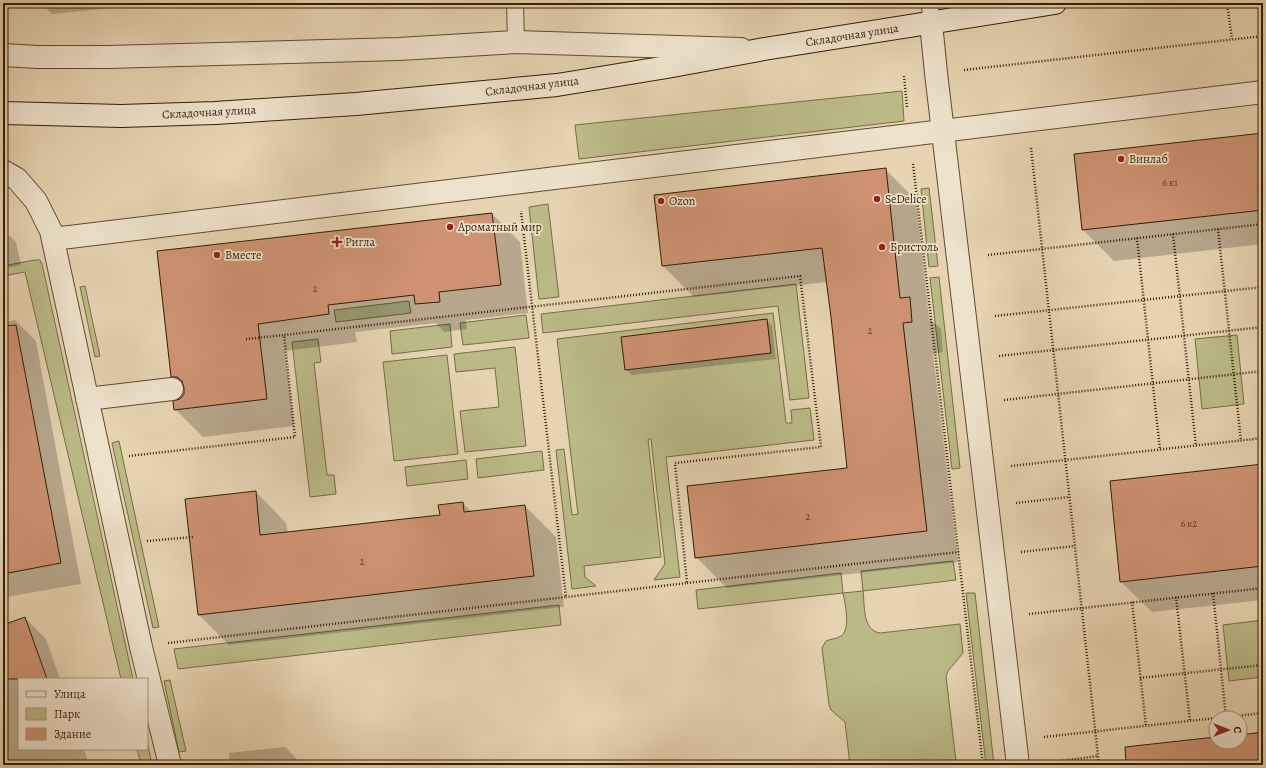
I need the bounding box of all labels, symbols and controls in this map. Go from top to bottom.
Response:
street label: Складочная улица [804,20,900,50]
street label: Складочная улица [484,72,580,100]
street label: Складочная улица [162,102,257,122]
place label: Винлаб [1129,151,1168,167]
marker: Винлаб [1116,154,1126,164]
house number: 6 к1 [1162,176,1178,189]
place label: SeDelice [885,191,927,207]
place label: Ozon [669,193,696,209]
marker: SeDelice [872,194,882,204]
marker: Ozon [656,196,666,206]
place label: Ароматный мир [457,219,542,235]
marker: Ароматный мир [445,222,455,232]
place label: Ригла [345,234,375,250]
marker: Ригла [332,237,342,247]
place label: Бристоль [890,239,939,255]
marker: Бристоль [877,242,887,252]
place label: Вместе [225,247,262,263]
marker: Вместе [212,250,222,260]
house number: 2 [313,282,318,295]
house number: 2 [868,324,873,337]
house number: 2 [806,510,811,523]
house number: 6 к2 [1181,517,1198,530]
house number: 2 [360,555,365,568]
legend [18,678,148,750]
text: Улица [54,686,86,702]
text: Парк [54,706,80,722]
north arrow [1208,710,1248,750]
text: Здание [54,726,91,742]
text: С [1230,727,1245,734]

